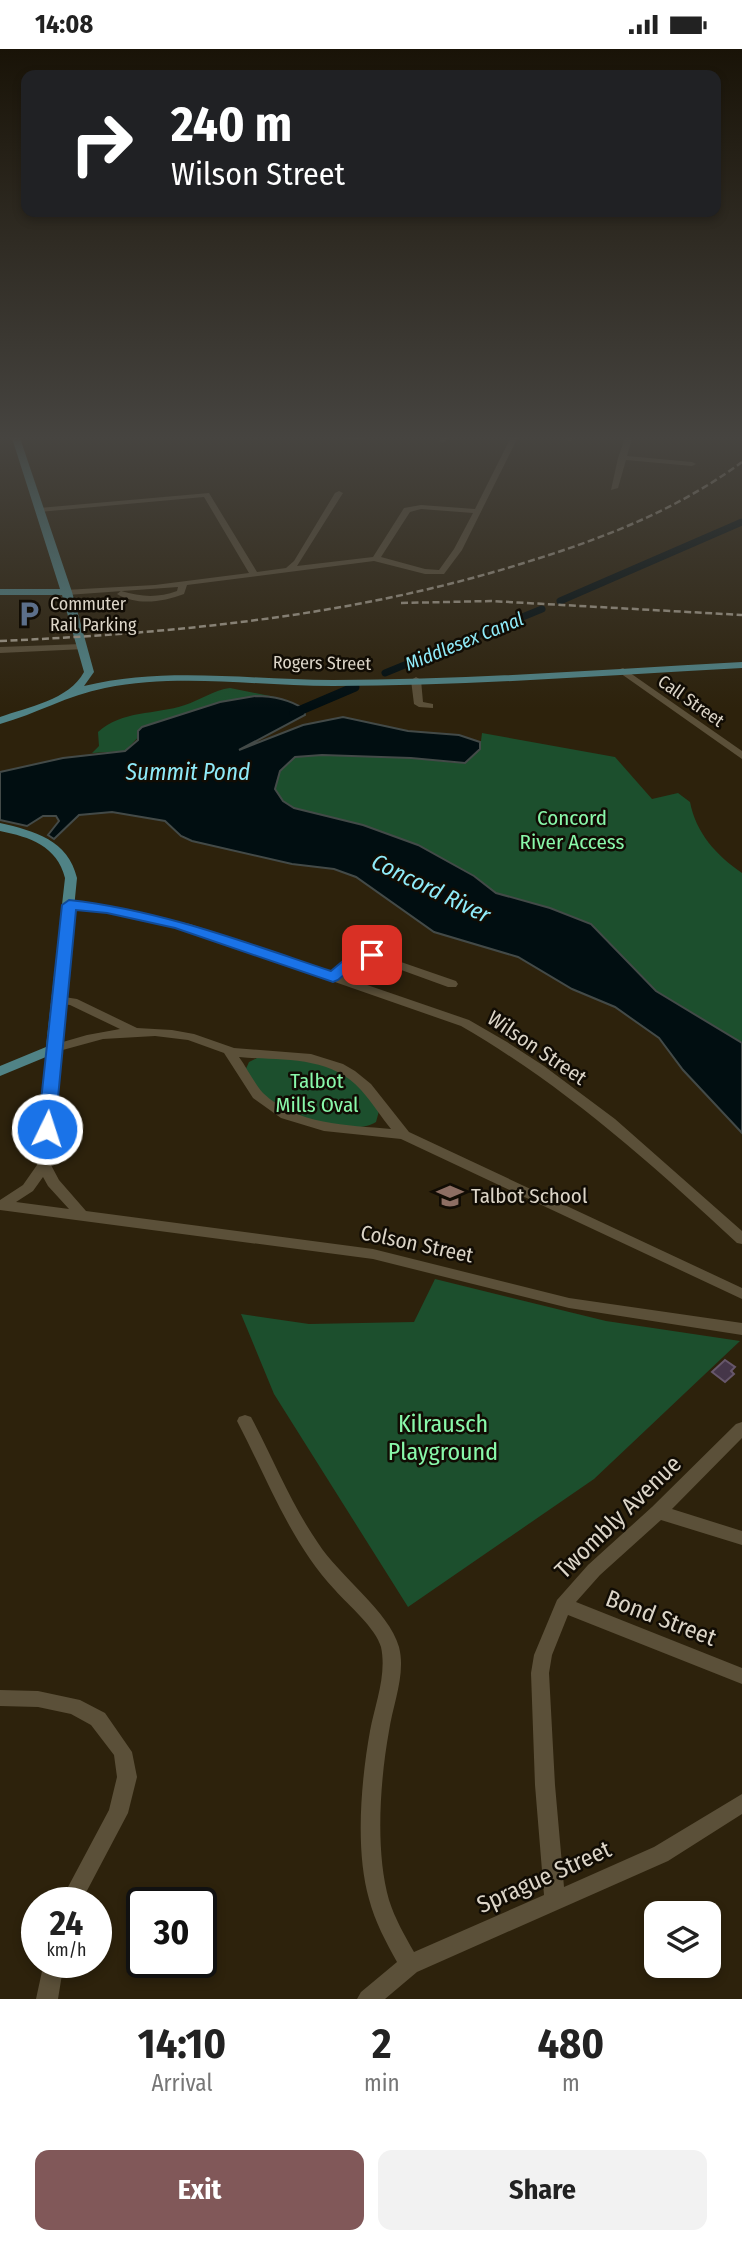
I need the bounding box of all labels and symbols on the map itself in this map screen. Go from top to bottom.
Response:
place label: Commuter Rail Parking [50,593,137,636]
parking icon: Commuter Rail Parking [14,599,44,629]
water label: Middlesex Canal [402,607,527,676]
street label: Rogers Street [273,651,371,675]
street label: Call Street [654,670,728,732]
water label: Summit Pond [125,758,250,786]
park label: Concord River Access [520,805,625,855]
water label: Concord River [367,847,496,929]
pin [342,925,402,985]
street label: Wilson Street [482,1005,592,1091]
park label: Talbot Mills Oval [275,1068,359,1118]
position arrow [10,1092,84,1166]
school or university icon: Talbot School [435,1181,465,1211]
place label: Talbot School [471,1183,588,1209]
street label: Colson Street [358,1219,476,1269]
park label: Kilrausch Playground [388,1410,498,1466]
street label: Twombly Avenue [549,1450,687,1584]
street label: Bond Street [602,1584,720,1652]
street label: Sprague Street [473,1835,616,1919]
speed limit sign: 30 [126,1887,217,1978]

